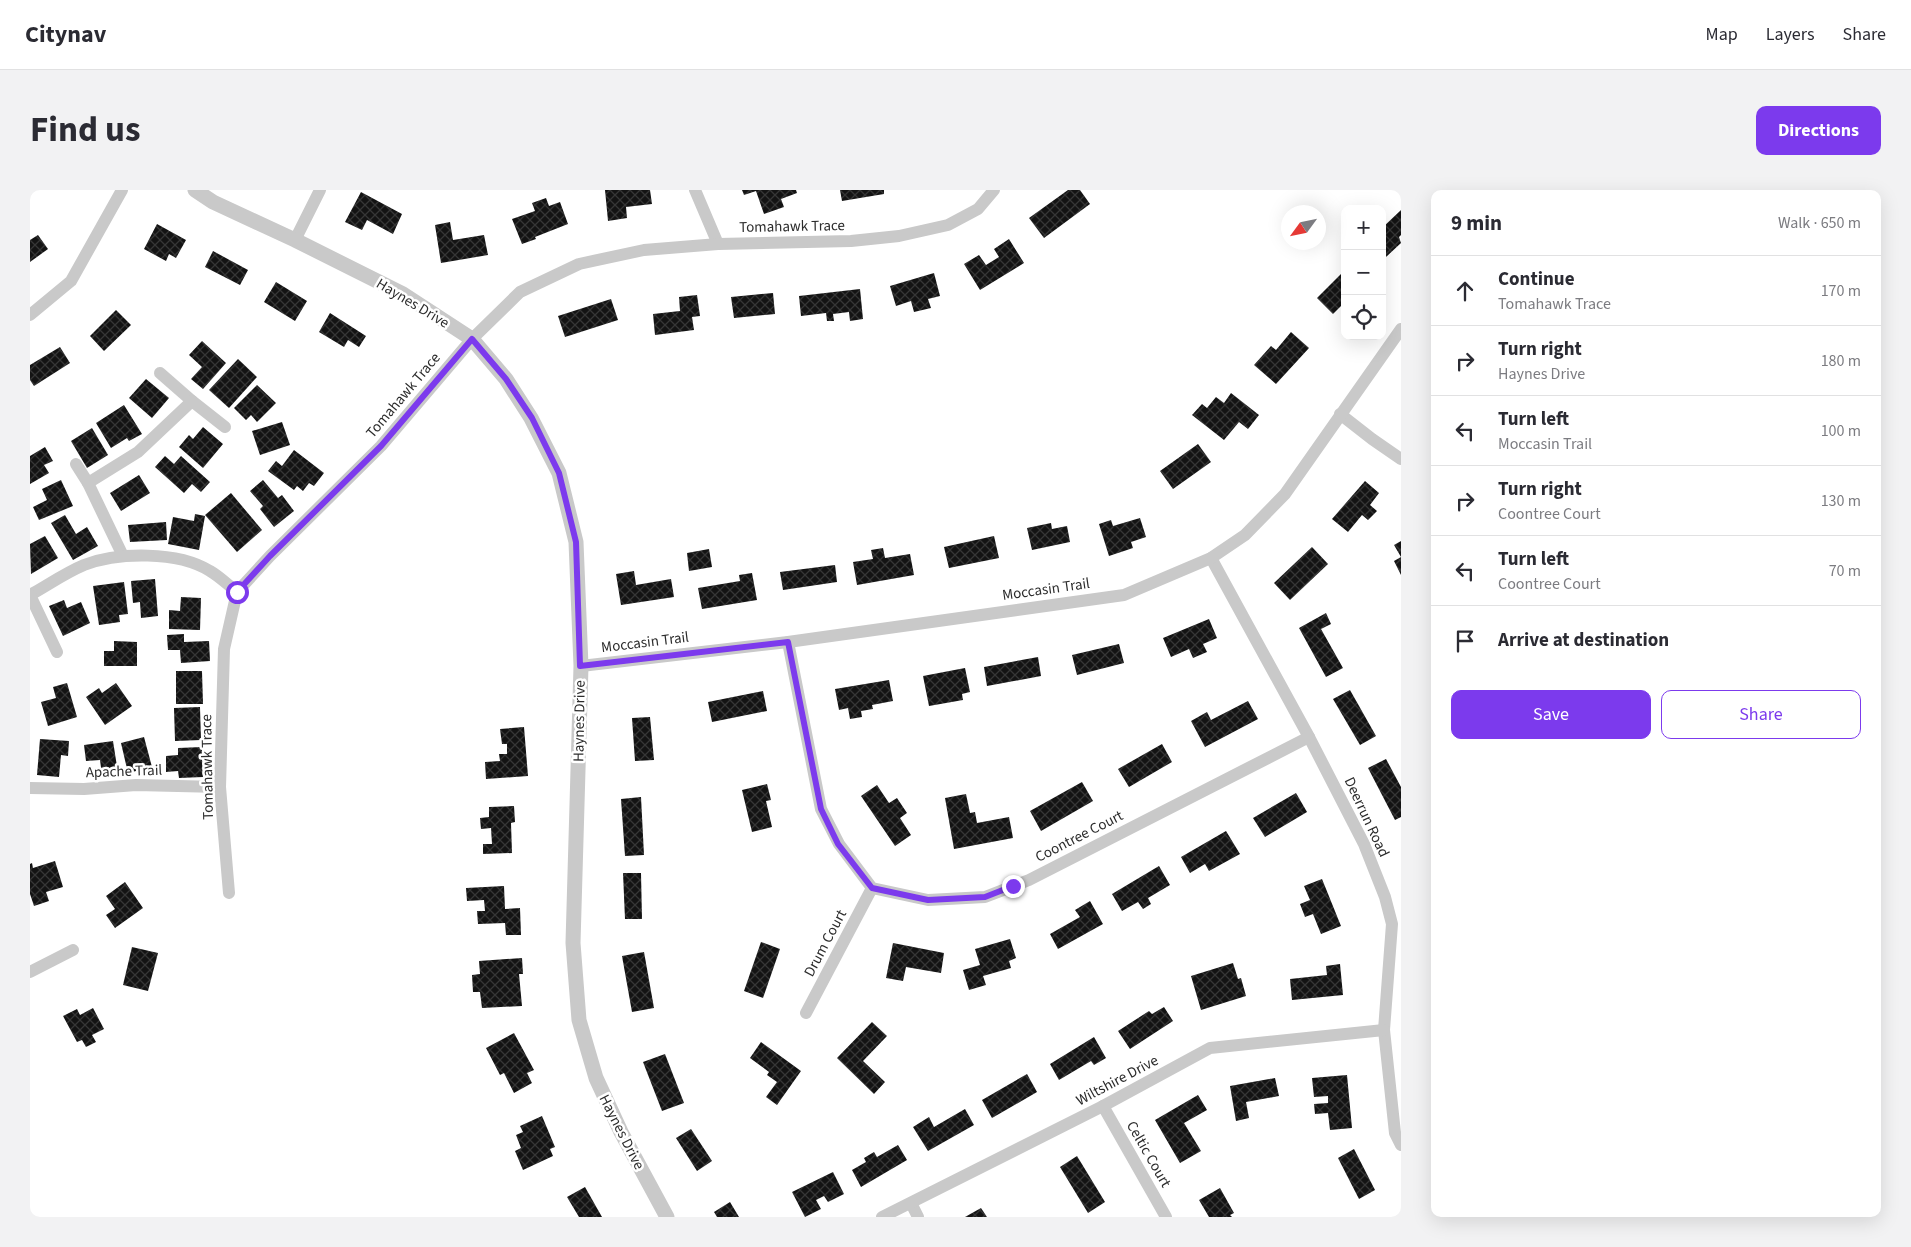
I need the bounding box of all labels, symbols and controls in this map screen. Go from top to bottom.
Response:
text: Citynav [25,17,106,52]
text: Map [1706,22,1738,47]
text: Layers [1766,22,1815,47]
text: Share [1843,22,1886,47]
text: Find us [30,105,140,155]
button: Directions [1756,106,1881,155]
north arrow [1281,205,1326,250]
map controls [1341,205,1386,340]
button: + [1341,205,1386,250]
text: 9 min [1451,208,1502,238]
text: Walk · 650 m [1778,212,1861,234]
street label: Tomahawk Trace [739,215,845,238]
button: − [1341,250,1386,295]
text: Continue [1498,266,1575,293]
street label: Haynes Drive [372,273,453,333]
icon: ahead [1451,277,1479,305]
text: 170 m [1821,280,1861,302]
text: Tomahawk Trace [1498,293,1611,315]
button: locate [1341,295,1386,340]
text: Turn right [1498,336,1582,363]
icon: right [1451,347,1479,375]
street label: Tomahawk Trace [361,348,445,443]
text: 180 m [1821,350,1861,372]
text: Haynes Drive [1498,363,1585,385]
text: Turn left [1498,406,1569,433]
icon: left [1451,417,1479,445]
text: 100 m [1821,420,1861,442]
text: Moccasin Trail [1498,433,1592,455]
text: Turn right [1498,476,1582,503]
icon: right [1451,487,1479,515]
text: 130 m [1821,490,1861,512]
text: Coontree Court [1498,503,1601,525]
text: Turn left [1498,546,1569,573]
icon: left [1451,557,1479,585]
text: 70 m [1829,560,1861,582]
street label: Moccasin Trail [1001,573,1091,606]
text: Coontree Court [1498,573,1601,595]
route start [226,581,249,604]
street label: Moccasin Trail [600,627,690,658]
icon: arrive [1451,627,1479,655]
text: Arrive at destination [1498,627,1669,654]
street label: Haynes Drive [568,680,591,762]
button: Save [1451,690,1651,739]
button: Share [1661,690,1861,739]
street label: Tomahawk Trace [196,714,219,820]
street label: Apache Trail [85,760,163,783]
street label: Deerrun Road [1339,774,1394,861]
street label: Coontree Court [1032,805,1127,868]
route end [1002,875,1025,898]
street label: Drum Court [799,906,852,980]
street label: Wiltshire Drive [1072,1050,1162,1111]
street label: Haynes Drive [594,1091,649,1173]
street label: Celtic Court [1121,1117,1176,1191]

